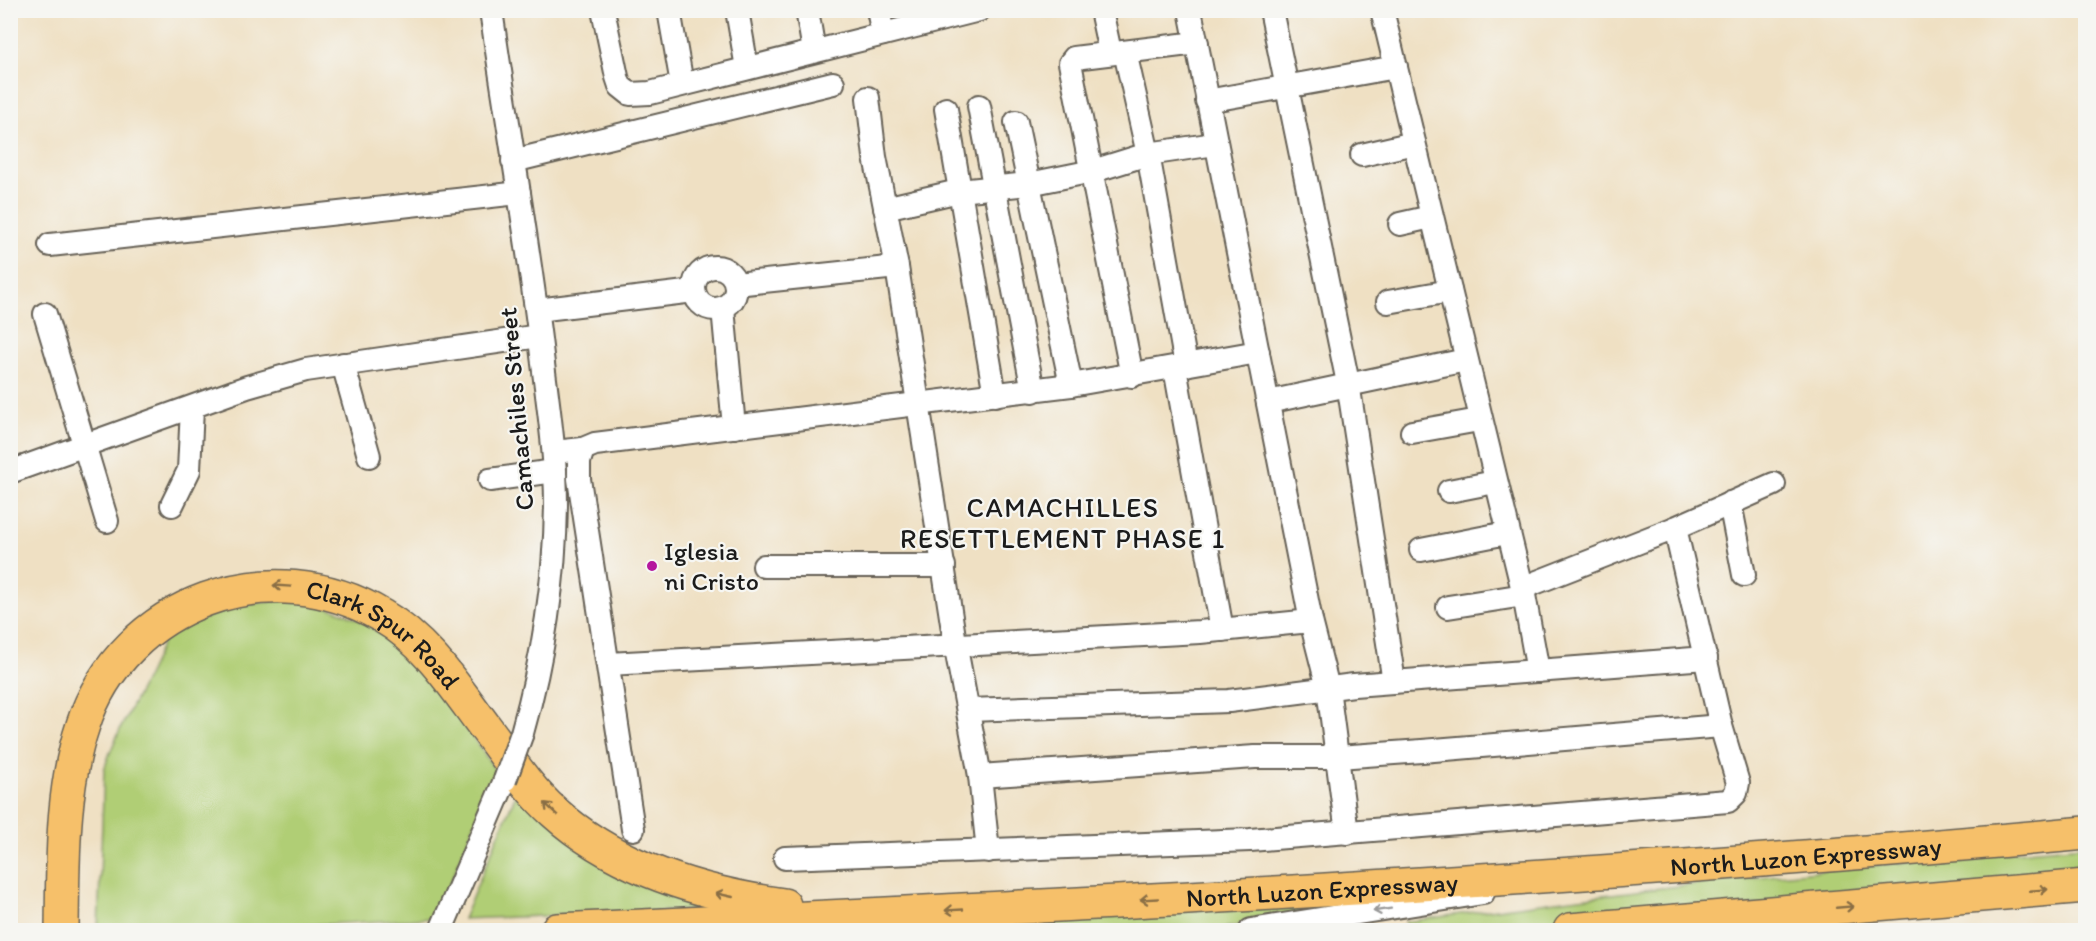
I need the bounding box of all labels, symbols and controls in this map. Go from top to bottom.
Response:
street label: Camachiles Street [491,306,541,512]
district label: CAMACHILLES RESETTLEMENT PHASE 1 [900,491,1226,555]
place label: Iglesia ni Cristo [664,535,759,597]
marker: Iglesia ni Cristo [645,559,659,573]
street label: Clark Spur Road [304,573,467,695]
one-way arrow [273,580,293,591]
one-way arrow [544,802,559,816]
street label: North Luzon Expressway [1669,830,1943,883]
street label: North Luzon Expressway [1185,866,1459,914]
one-way arrow [2029,884,2049,895]
one-way arrow [714,888,733,900]
one-way arrow [1139,893,1159,904]
one-way arrow [1835,901,1855,912]
one-way arrow [1373,904,1393,915]
one-way arrow [945,905,965,916]

